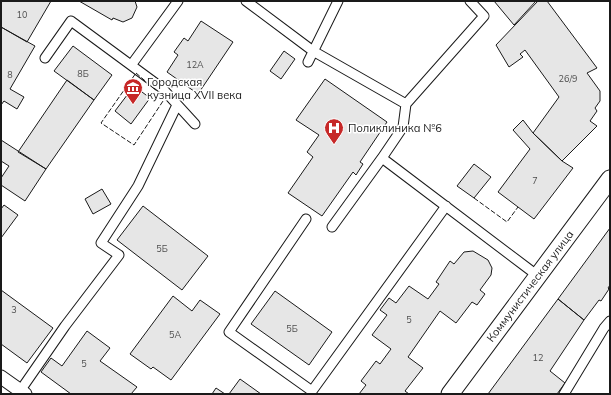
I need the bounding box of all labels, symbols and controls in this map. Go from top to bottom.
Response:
house number: 10 [17,9,27,20]
house number: 12А [186,59,204,70]
house number: 8Б [77,68,89,79]
house number: 8 [7,69,13,80]
house number: 26/9 [559,73,577,84]
place label: Городская кузница XVII века [147,75,242,102]
museum icon: Городская кузница XVII века [122,77,144,105]
hospital icon: Поликлиника №6 [323,117,345,145]
place label: Поликлиника №6 [348,121,442,135]
house number: 7 [532,175,538,186]
street label: Коммунистическая улица [483,227,577,345]
house number: 5Б [156,243,168,254]
house number: 3 [11,304,17,315]
house number: 5 [406,314,412,325]
house number: 5Б [286,323,298,334]
house number: 5А [169,329,181,340]
house number: 12 [533,352,543,363]
house number: 5 [81,358,87,369]

